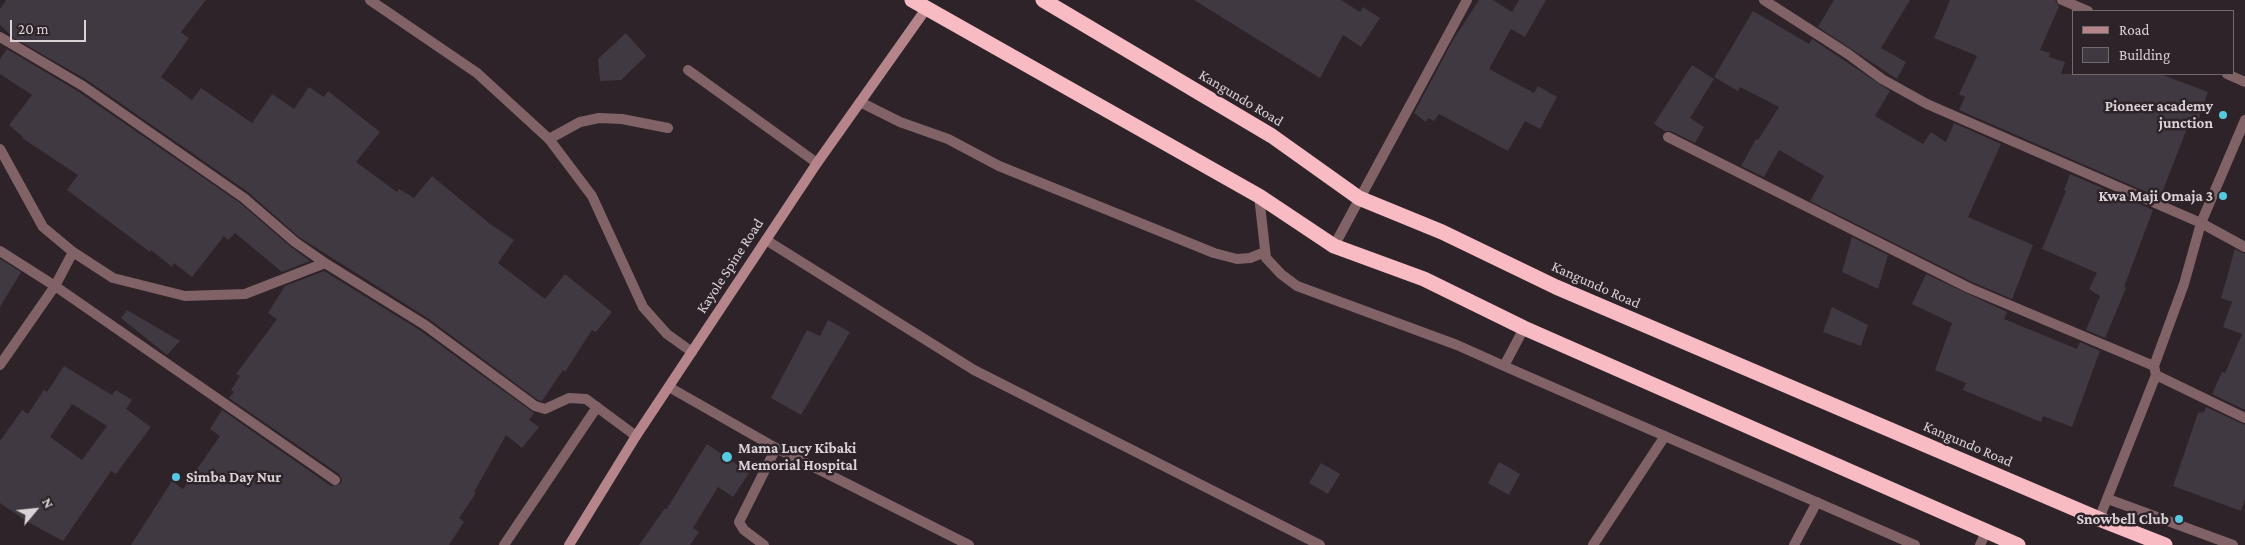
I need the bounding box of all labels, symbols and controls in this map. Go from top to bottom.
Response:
scale bar [12,10,89,42]
legend [2072,10,2235,75]
text: 20 m [18,21,49,37]
text: Road [2119,22,2149,38]
text: Building [2119,47,2170,63]
street label: Kangundo Road [1196,66,1286,130]
place label: Pioneer academy junction [2105,97,2213,132]
marker: Pioneer academy junction [2217,109,2229,121]
place label: Kwa Maji Omaja 3 [2098,187,2213,205]
marker: Kwa Maji Omaja 3 [2217,190,2229,202]
street label: Kayole Spine Road [693,215,767,317]
street label: Kangundo Road [1549,257,1643,313]
street label: Kangundo Road [1921,417,2015,471]
place label: Mama Lucy Kibaki Memorial Hospital [738,439,857,474]
marker: Mama Lucy Kibaki Memorial Hospital [720,450,734,464]
place label: Simba Day Nur [186,468,281,486]
marker: Simba Day Nur [170,471,182,483]
north arrow [10,485,60,535]
text: N [39,495,58,511]
place label: Snowbell Club [2076,510,2169,528]
marker: Snowbell Club [2173,513,2185,525]

